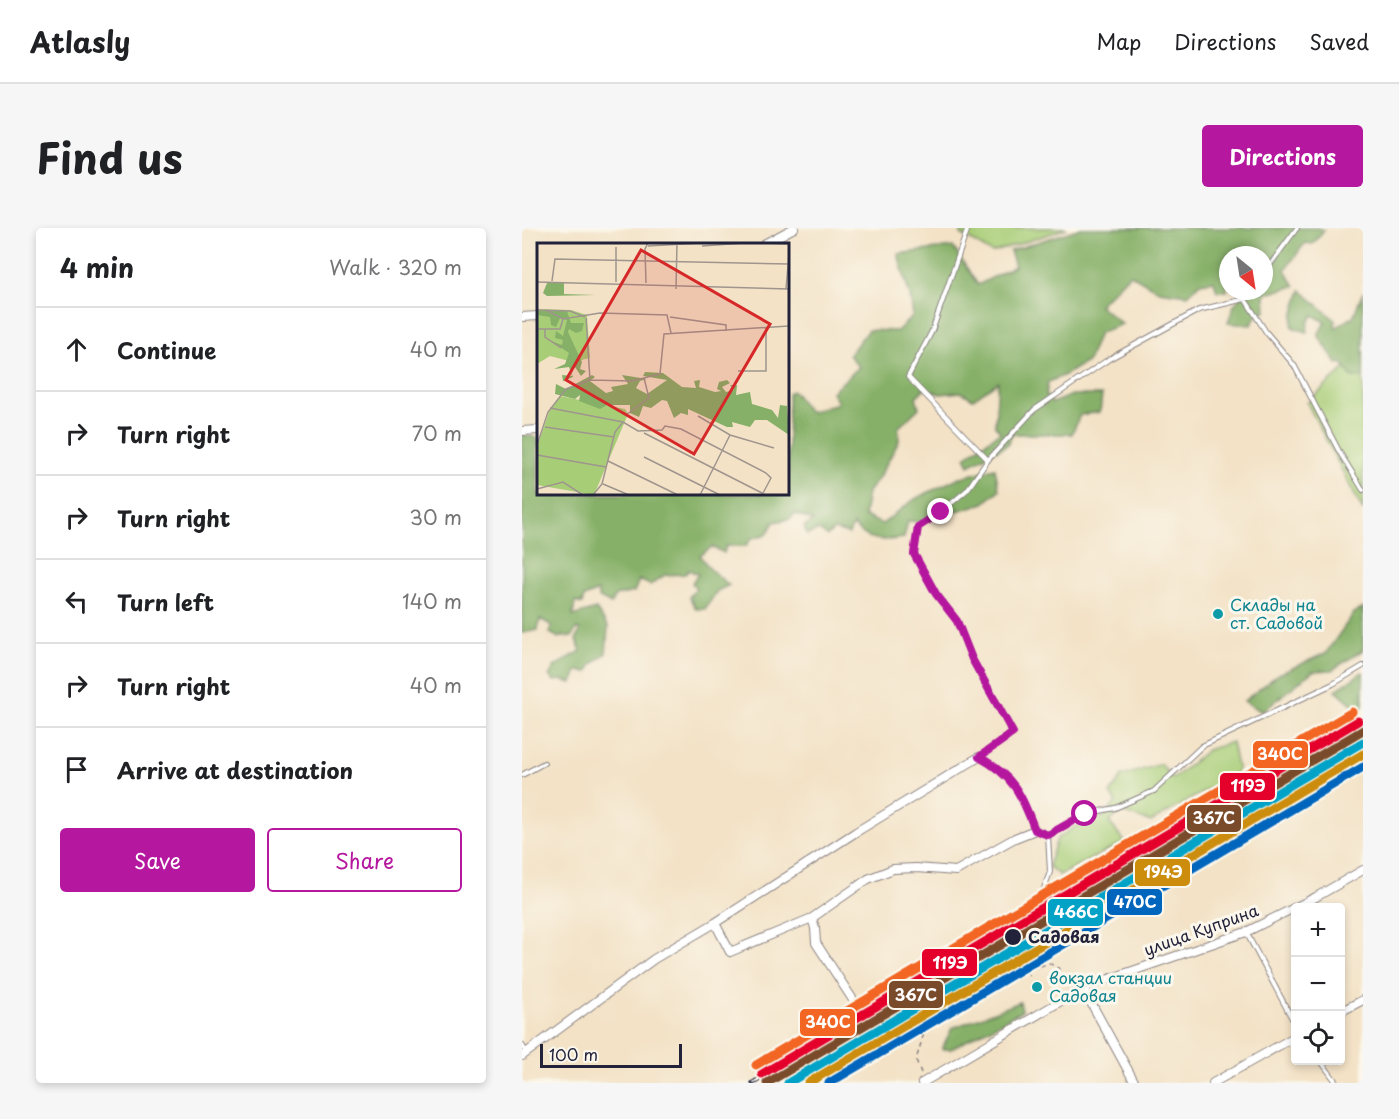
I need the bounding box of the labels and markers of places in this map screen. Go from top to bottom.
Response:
place label: Склады на ст. Садовой [1230,592,1323,634]
marker: Склады на ст. Садовой [1211,607,1225,621]
place label: Садовая [1028,924,1100,948]
marker: Садовая [1003,927,1023,947]
place label: вокзал станции Садовая [1049,965,1172,1007]
marker: вокзал станции Садовая [1030,980,1044,994]

